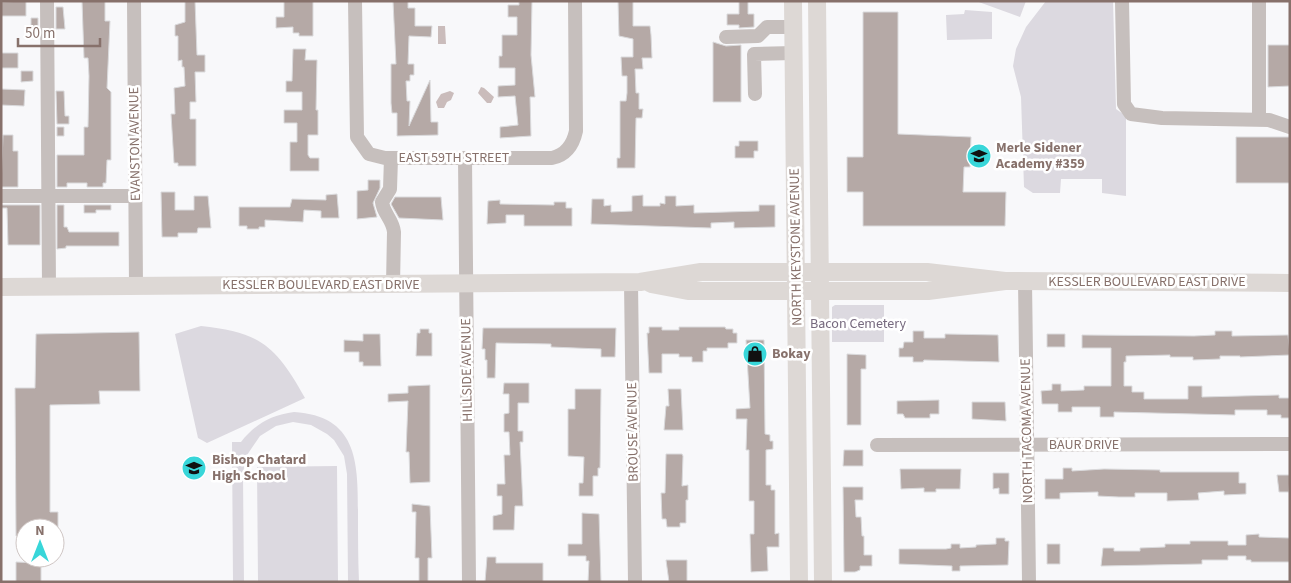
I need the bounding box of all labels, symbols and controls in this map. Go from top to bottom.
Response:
scale bar [18,15,100,47]
text: 50 m [25,23,55,44]
street label: EVANSTON AVENUE [124,87,146,201]
place label: Merle Sidener Academy #359 [995,138,1085,174]
school or university icon: Merle Sidener Academy #359 [966,143,992,169]
street label: EAST 59TH STREET [399,148,510,168]
street label: NORTH KEYSTONE AVENUE [785,168,807,326]
street label: KESSLER BOULEVARD EAST DRIVE [1048,272,1246,292]
street label: KESSLER BOULEVARD EAST DRIVE [222,275,420,295]
park label: Bacon Cemetery [810,314,906,334]
street label: HILLSIDE AVENUE [456,318,478,422]
shop icon: Bokay [742,341,768,367]
place label: Bokay [772,344,811,364]
street label: NORTH TACOMA AVENUE [1016,358,1038,504]
street label: BROUSE AVENUE [622,382,644,482]
street label: BAUR DRIVE [1049,435,1119,455]
place label: Bishop Chatard High School [212,450,306,486]
school or university icon: Bishop Chatard High School [181,455,207,481]
north arrow [15,518,65,568]
text: N [35,521,45,541]

